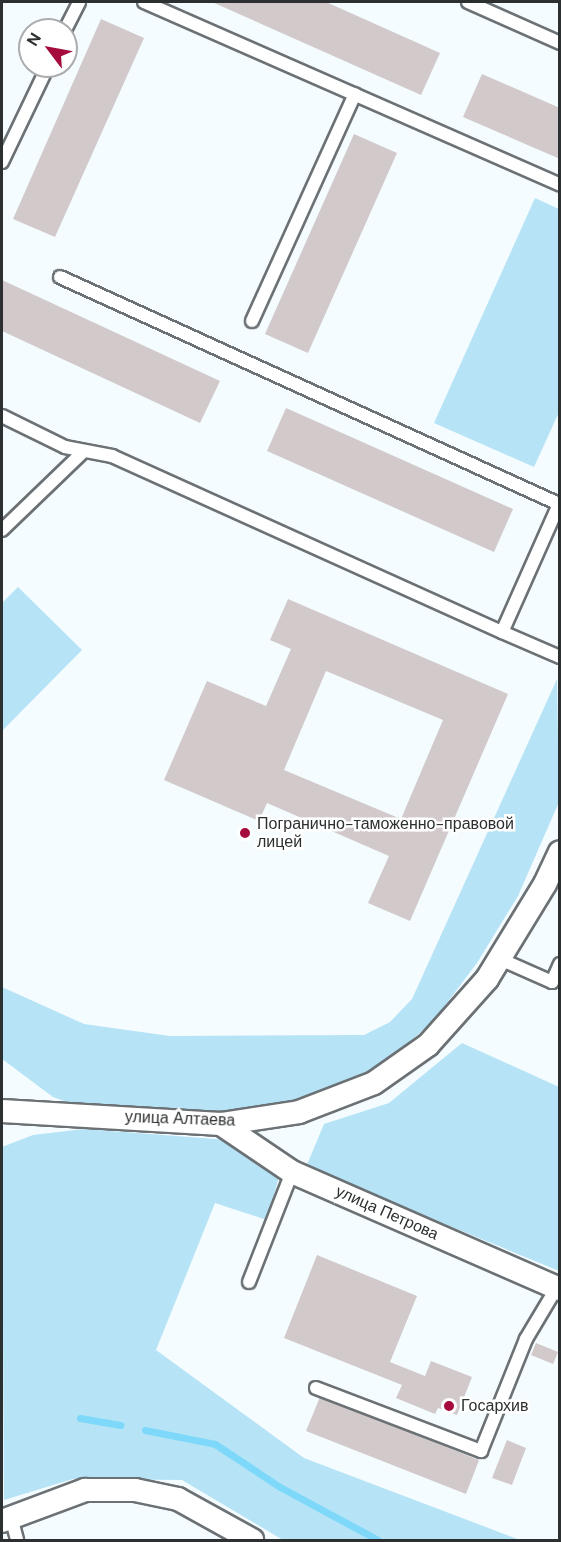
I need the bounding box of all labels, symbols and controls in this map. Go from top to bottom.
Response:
north arrow [18,18,78,78]
text: N [22,29,46,50]
place label: Погранично-таможенно-правовой лицей [257,814,514,852]
marker: Погранично-таможенно-правовой лицей [238,826,252,840]
street label: улица Алтаева [124,1107,236,1131]
street label: улица Петрова [333,1182,441,1244]
place label: Госархив [461,1396,529,1416]
marker: Госархив [442,1399,456,1413]

